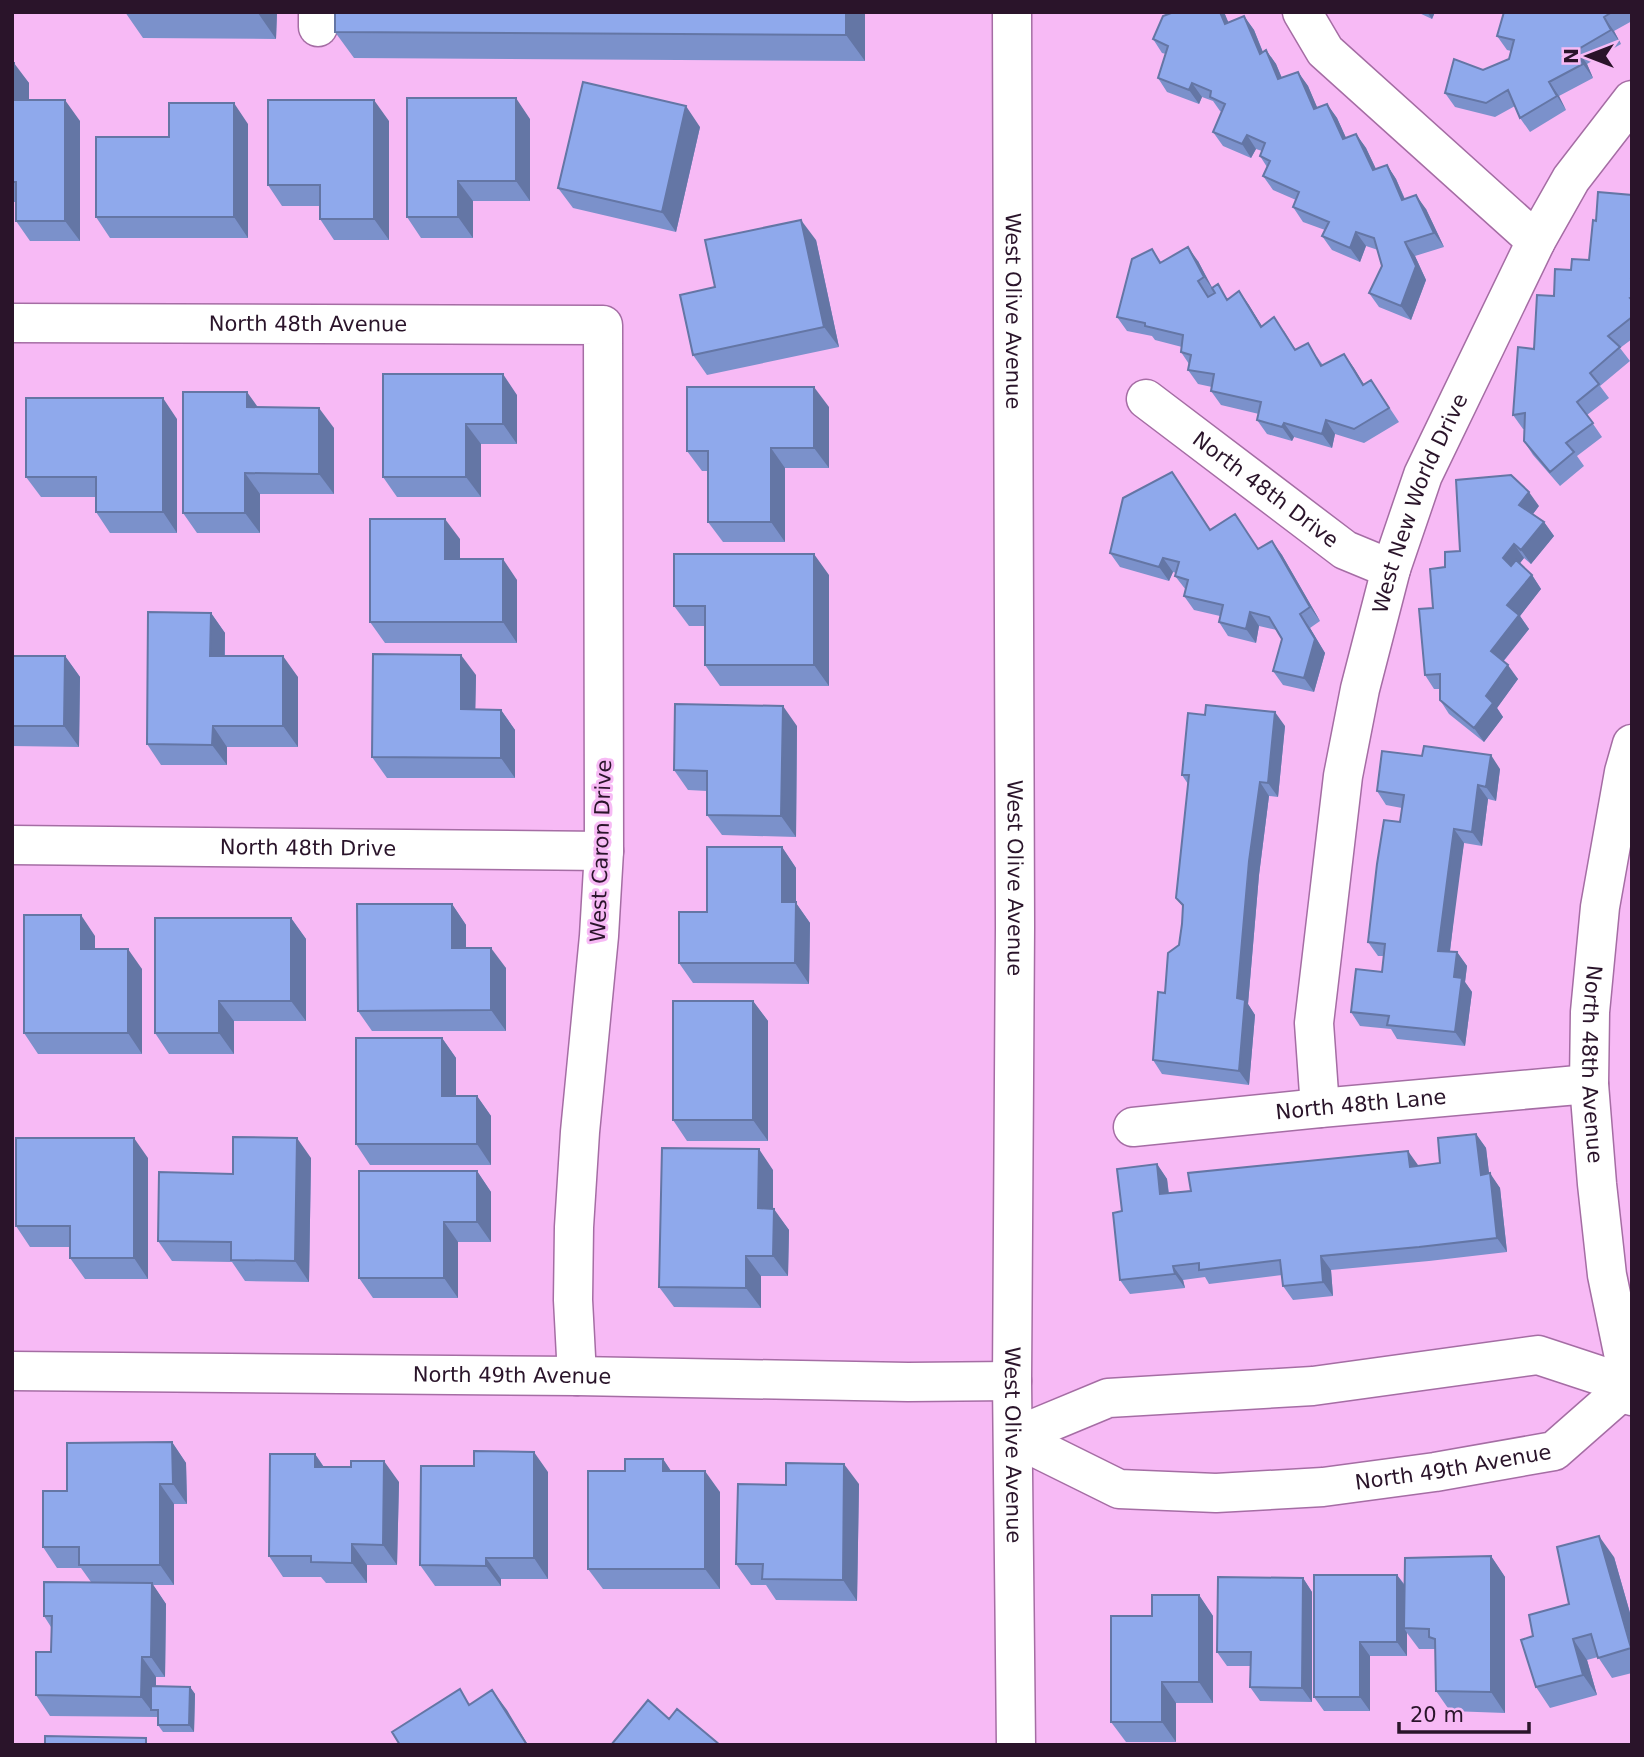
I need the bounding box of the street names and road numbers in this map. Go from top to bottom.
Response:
street label: West Olive Avenue [1001,213,1025,409]
street label: North 48th Avenue [209,312,407,336]
street label: West New World Drive [1368,390,1473,616]
street label: North 48th Drive [1188,427,1343,553]
street label: West Caron Drive [586,759,616,943]
street label: West Olive Avenue [1003,780,1027,976]
street label: North 48th Drive [220,835,396,861]
street label: North 48th Avenue [1577,964,1607,1164]
street label: North 48th Lane [1274,1085,1447,1124]
street label: West Olive Avenue [1000,1347,1026,1543]
street label: North 49th Avenue [413,1363,611,1389]
street label: North 49th Avenue [1353,1440,1553,1495]

